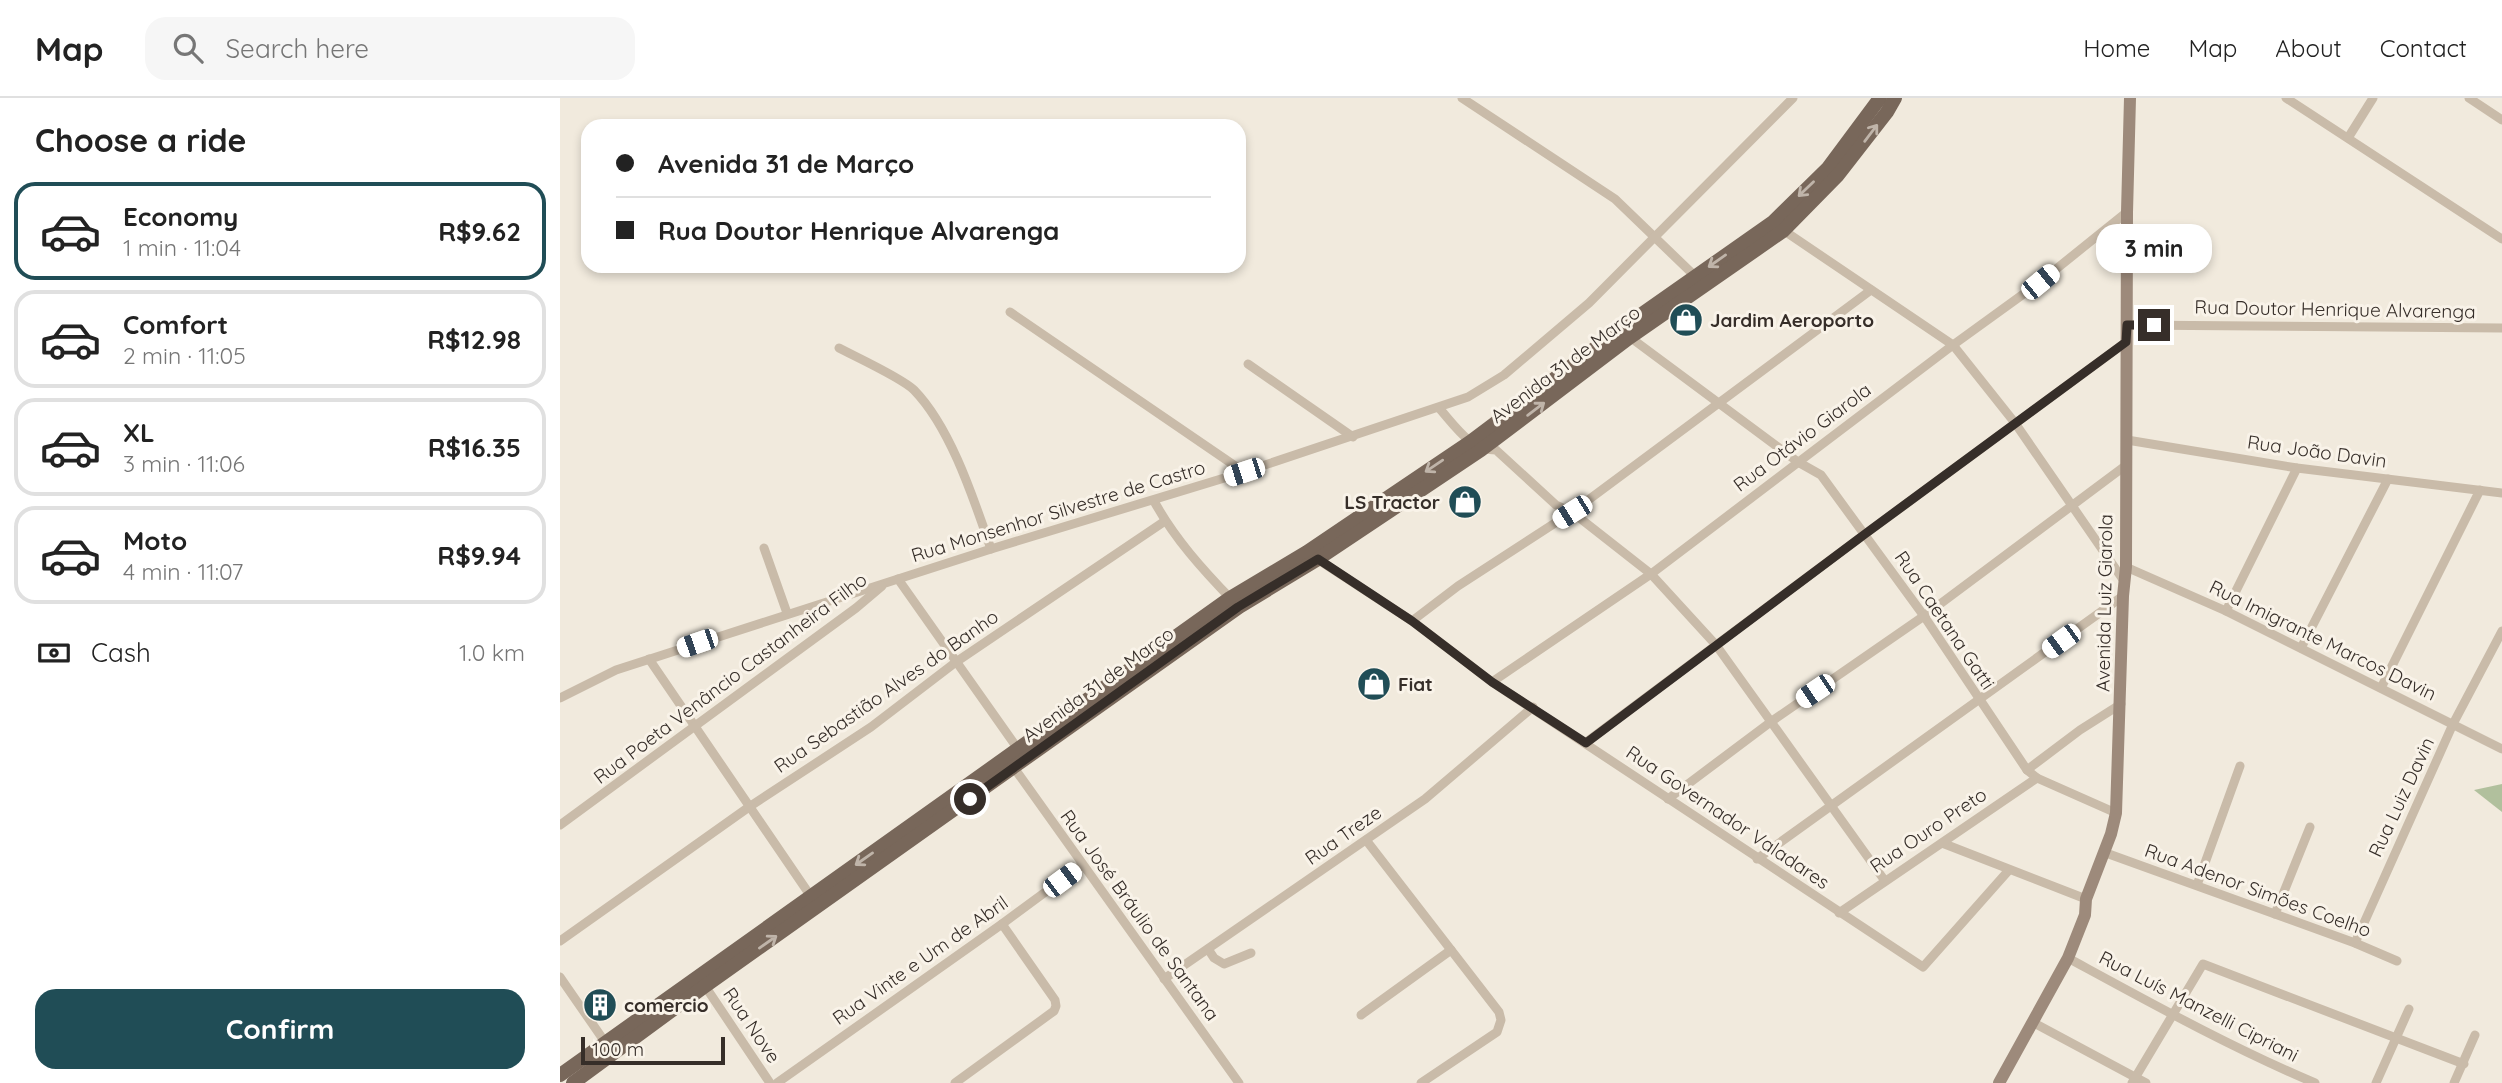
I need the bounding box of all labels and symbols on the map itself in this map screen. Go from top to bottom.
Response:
one-way arrow [1863,124,1878,143]
one-way arrow [1798,181,1815,198]
callout: 3 min [2096,224,2212,272]
one-way arrow [1708,254,1727,268]
car [2018,261,2063,303]
street label: Rua Doutor Henrique Alvarenga [2194,295,2476,323]
street label: Avenida 31 de Março [1485,300,1645,428]
shop icon: Jardim Aeroporto [1667,301,1705,339]
place label: Jardim Aeroporto [1710,308,1874,332]
route end [2138,309,2170,341]
street label: Rua Otávio Giarola [1728,377,1876,497]
one-way arrow [1526,402,1545,417]
street label: Rua João Davin [2246,429,2388,473]
street label: Rua Monsenhor Silvestre de Castro [908,455,1208,567]
car [1221,456,1268,488]
one-way arrow [1425,459,1444,474]
shop icon: LS Tractor [1446,483,1484,521]
place label: LS Tractor [1344,490,1440,514]
car [1549,492,1596,532]
street label: Avenida Luiz Giarola [2090,514,2118,692]
street label: Rua Caetana Gatti [1890,546,2000,694]
street label: Rua Poeta Venâncio Castanheira Filho [589,567,871,789]
street label: Rua Imigrante Marcos Davin [2206,575,2440,705]
street label: Rua Sebastião Alves do Banho [769,604,1003,778]
car [2038,620,2085,662]
street label: Avenida 31 de Março [1018,621,1178,747]
car [674,626,721,660]
shop icon: Fiat [1355,665,1393,703]
car [1792,671,1839,711]
place label: Fiat [1398,672,1433,696]
street label: Rua Luiz Davin [2363,733,2439,861]
street label: Rua Governador Valadares [1622,740,1834,894]
street label: Rua Ouro Preto [1865,782,1991,878]
route start [954,783,986,815]
street label: Rua Treze [1300,800,1386,870]
street label: Rua José Bráulio de Santana [1055,805,1225,1025]
street label: Rua Adenor Simões Coelho [2142,838,2374,942]
one-way arrow [854,851,873,866]
car [1039,859,1086,901]
street label: Rua Vinte e Um de Abril [828,890,1012,1030]
one-way arrow [758,935,777,949]
street label: Rua Luís Manzelli Cipriani [2095,945,2303,1067]
street label: Rua Nove [718,983,786,1067]
building icon: comercio [581,986,619,1024]
place label: comercio [624,993,709,1017]
scale bar [581,1034,724,1066]

